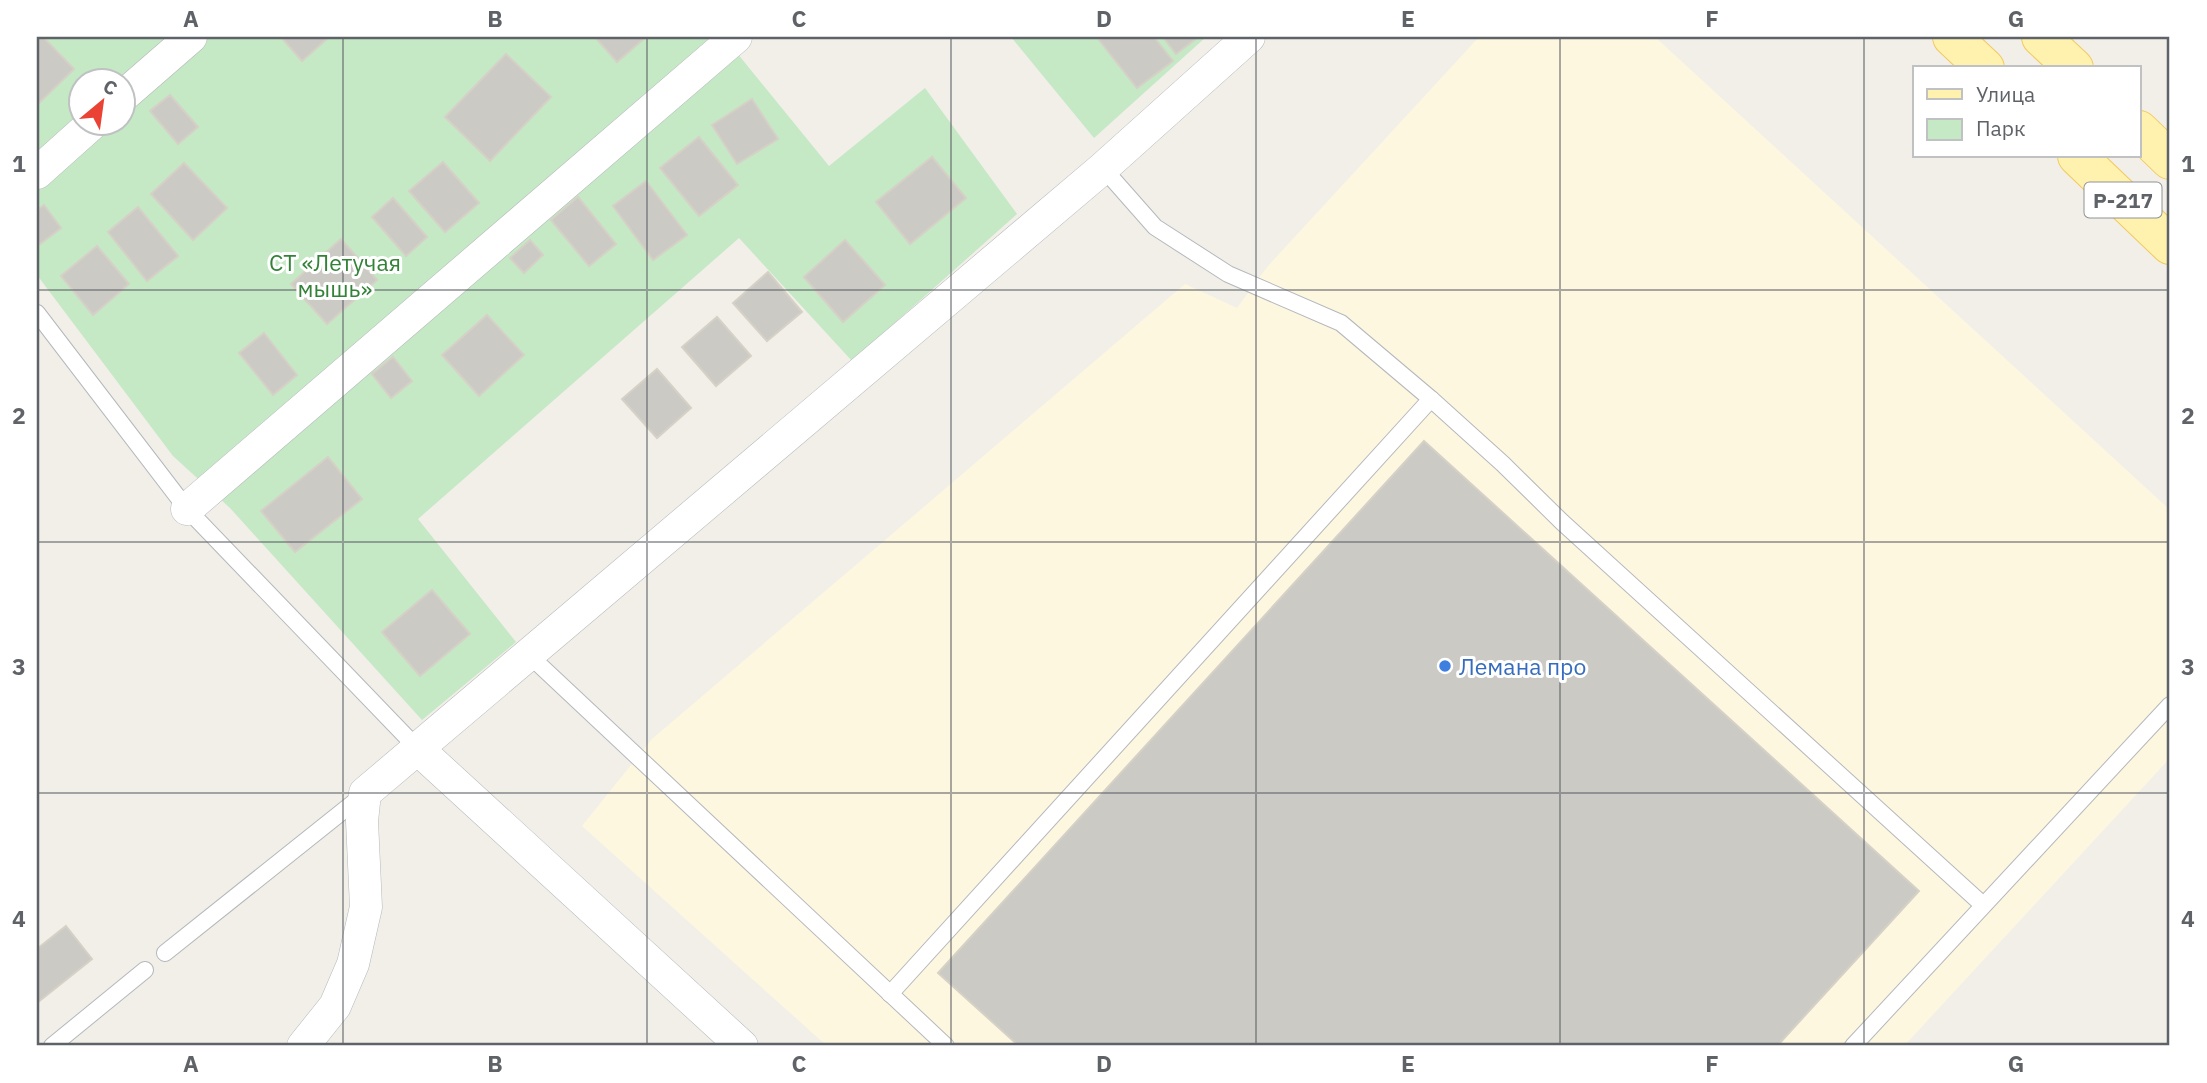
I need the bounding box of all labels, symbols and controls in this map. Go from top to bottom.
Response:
text: A [183,3,199,33]
text: B [487,3,503,33]
text: C [792,3,807,33]
text: D [1096,3,1112,33]
text: E [1401,3,1415,33]
text: F [1705,3,1719,33]
text: G [2008,3,2024,33]
north arrow [66,66,136,136]
legend [1913,66,2140,158]
text: С [99,74,121,101]
text: Улица [1976,80,2035,108]
text: Парк [1976,114,2026,142]
text: 1 [12,148,26,178]
text: 1 [2181,148,2195,178]
road number: Р-217 [2084,182,2162,218]
park label: СТ «Летучая мышь» [269,247,401,303]
text: 2 [12,400,26,430]
text: 2 [2181,400,2195,430]
text: 3 [12,651,26,681]
place label: Лемана про [1459,651,1586,681]
text: 3 [2181,651,2195,681]
marker: Лемана про [1437,658,1453,674]
text: 4 [12,903,26,933]
text: 4 [2181,903,2195,933]
text: A [183,1048,199,1078]
text: B [487,1048,503,1078]
text: C [792,1048,807,1078]
text: D [1096,1048,1112,1078]
text: E [1401,1048,1415,1078]
text: F [1705,1048,1719,1078]
text: G [2008,1048,2024,1078]

